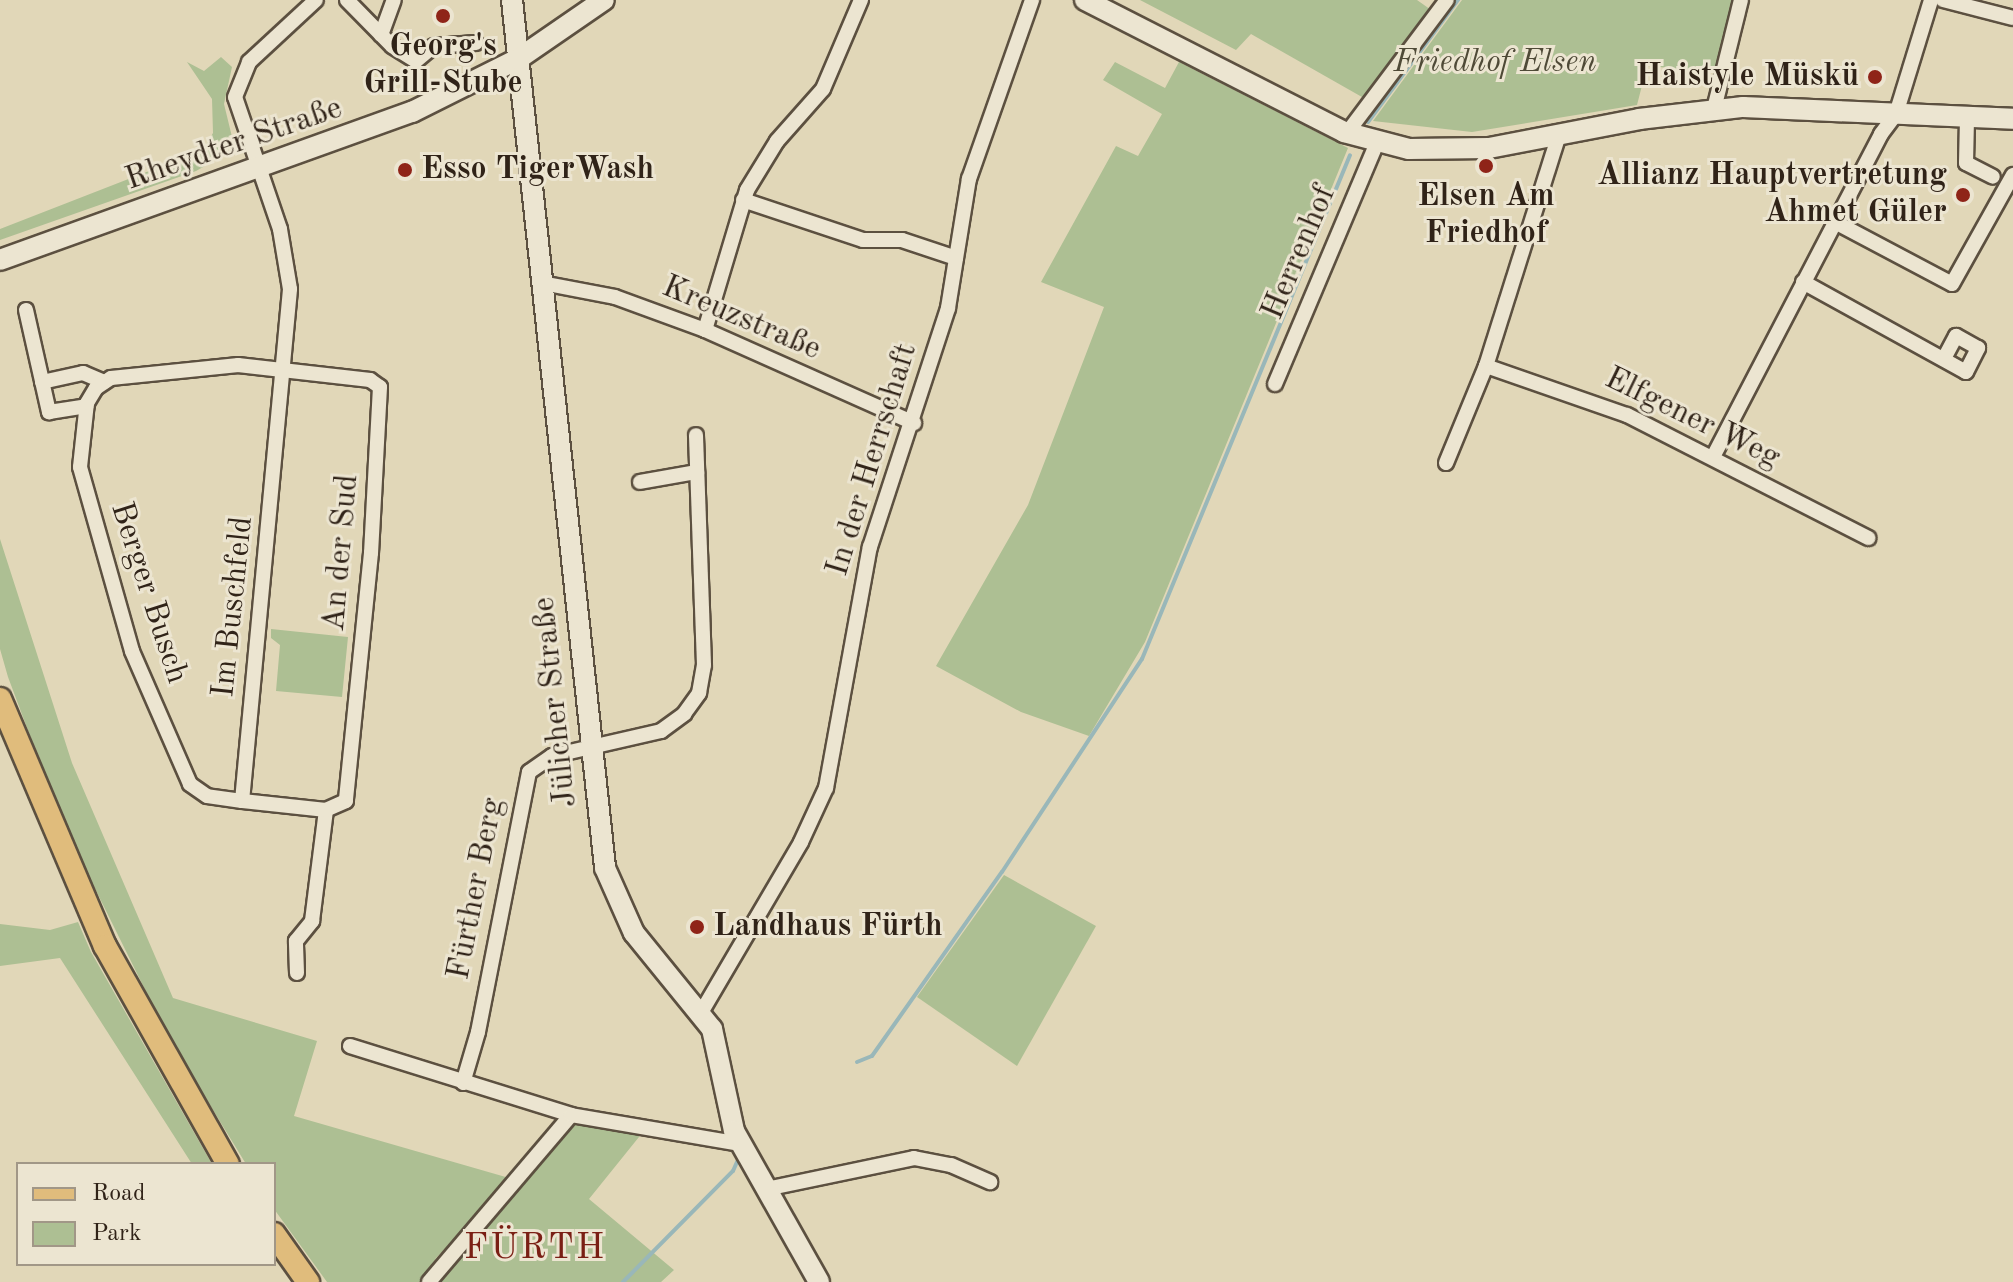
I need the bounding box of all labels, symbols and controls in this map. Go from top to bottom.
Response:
marker: Georg's Grill-Stube [434,7,452,25]
place label: Georg's Grill-Stube [363,29,523,104]
park label: Friedhof Elsen [1393,44,1597,82]
place label: Haistyle Müskü [1635,58,1859,96]
marker: Haistyle Müskü [1866,68,1884,86]
street label: Rheydter Straße [121,90,347,200]
place label: Esso TigerWash [421,151,654,189]
marker: Elsen Am Friedhof [1477,157,1495,175]
place label: Allianz Hauptvertretung Ahmet Güler [1597,158,1947,233]
marker: Esso TigerWash [396,161,414,179]
place label: Elsen Am Friedhof [1417,179,1555,254]
street label: Herrenhof [1255,180,1345,326]
marker: Allianz Hauptvertretung Ahmet Güler [1954,186,1972,204]
street label: Kreuzstraße [656,268,826,370]
street label: In der Herrschaft [819,339,927,581]
street label: Elfgener Weg [1598,360,1786,478]
street label: An der Sud [316,473,368,633]
street label: Berger Busch [101,497,195,689]
street label: Im Buschfeld [205,514,263,700]
street label: Jülicher Straße [526,595,586,809]
street label: Fürther Berg [441,795,513,983]
place label: Landhaus Fürth [713,908,943,946]
marker: Landhaus Fürth [688,918,706,936]
legend [16,1162,276,1266]
text: Road [92,1182,145,1206]
text: Park [92,1222,141,1246]
district label: FÜRTH [464,1228,606,1272]

